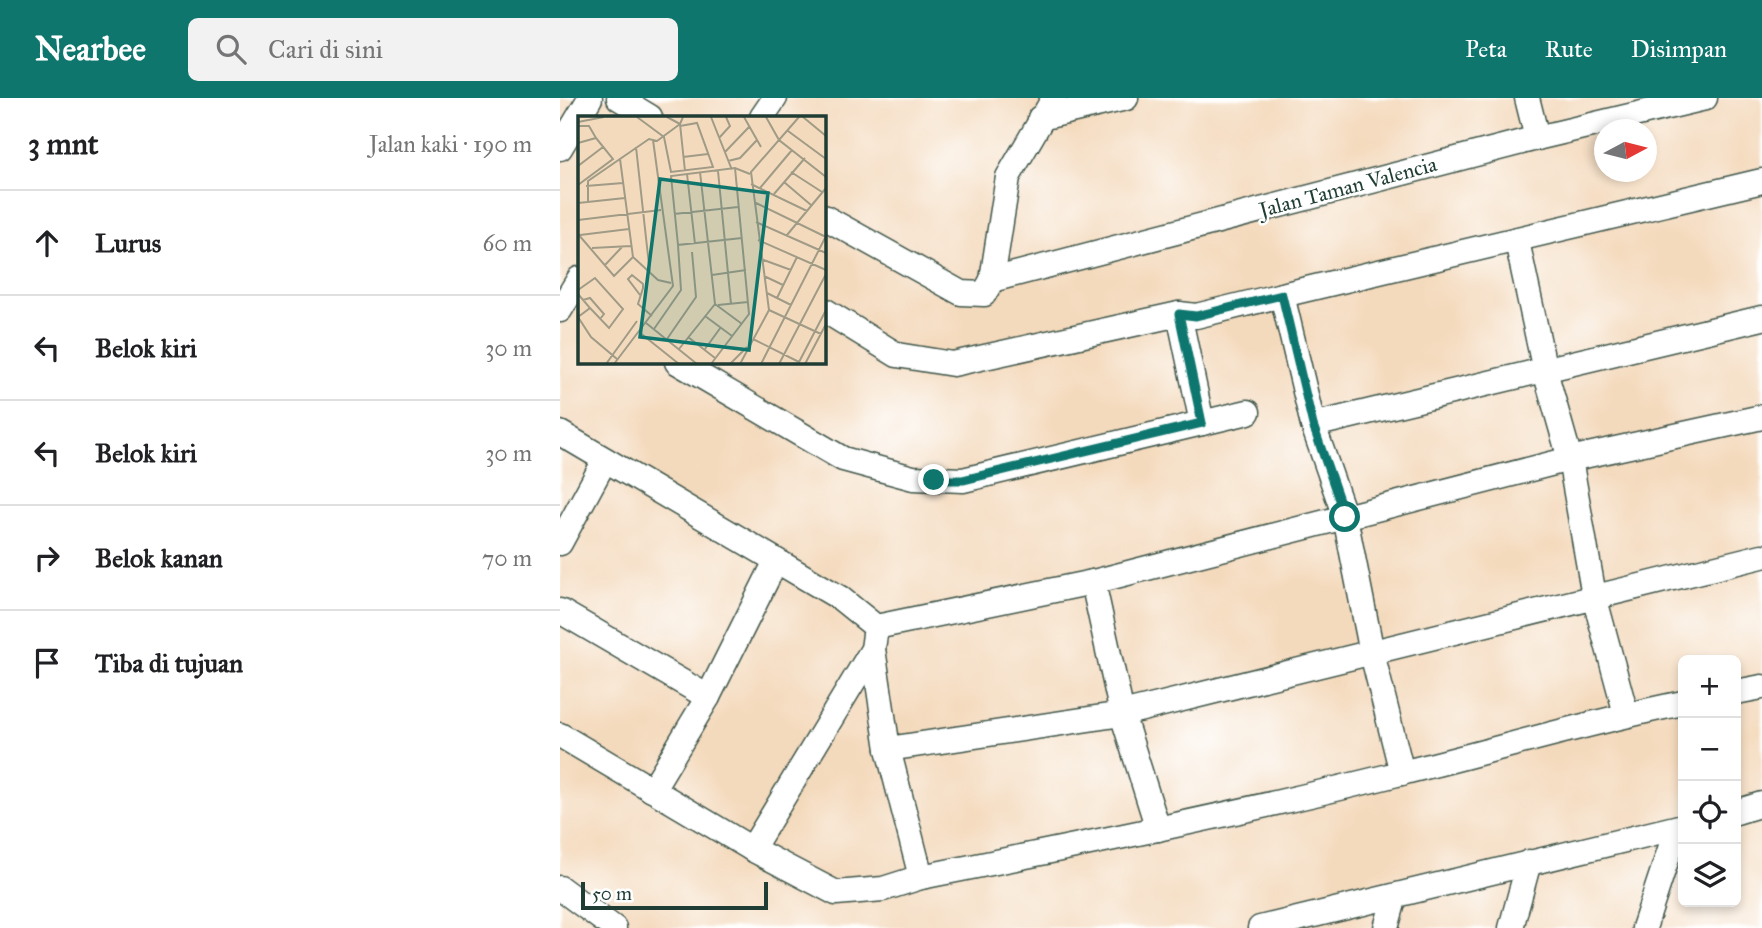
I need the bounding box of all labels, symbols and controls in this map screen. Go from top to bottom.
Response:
search box [188,18,678,81]
text: Nearbee [35,29,146,69]
icon: search [212,30,250,68]
text: Cari di sini [268,33,383,65]
text: Peta [1465,34,1507,64]
text: Rute [1545,34,1593,64]
text: Disimpan [1631,34,1727,64]
inset map [578,116,826,364]
north arrow [1594,119,1657,182]
text: 3 mnt [28,126,98,162]
text: Jalan kaki · 190 m [369,130,532,158]
street label: Jalan Taman Valencia [1254,151,1440,224]
icon: ahead [28,224,66,262]
text: Lurus [95,227,161,259]
text: 60 m [483,229,532,257]
icon: left [28,329,66,367]
text: Belok kiri [95,332,197,364]
text: 30 m [485,334,532,362]
icon: left [28,434,66,472]
text: Belok kiri [95,437,197,469]
text: 30 m [485,439,532,467]
route end [918,464,949,495]
route start [1329,501,1360,532]
icon: right [28,539,66,577]
text: Belok kanan [95,542,223,574]
text: 70 m [482,544,532,572]
icon: arrive [28,644,66,682]
text: Tiba di tujuan [95,647,243,679]
map controls [1678,655,1741,907]
button: + [1678,655,1741,718]
button: − [1678,718,1741,781]
button: locate [1678,781,1741,844]
button: layers [1678,844,1741,907]
scale bar [581,879,768,911]
text: 50 m [592,882,632,905]

